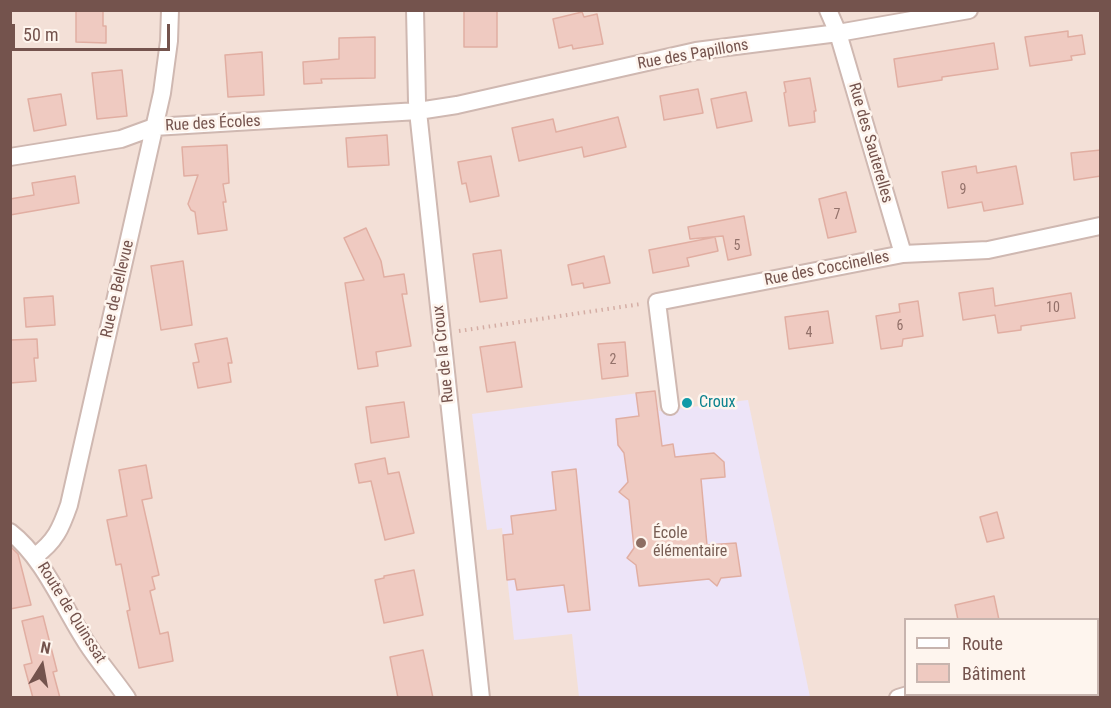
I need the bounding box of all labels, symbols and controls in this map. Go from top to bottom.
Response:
scale bar [15,12,172,50]
text: 50 m [23,24,58,45]
street label: Rue des Papillons [636,36,750,74]
street label: Rue des Sauterelles [844,81,896,205]
street label: Rue des Écoles [165,112,261,136]
house number: 9 [960,182,966,198]
house number: 7 [834,207,840,223]
street label: Rue de Bellevue [97,238,139,340]
house number: 5 [734,238,740,254]
street label: Rue des Coccinelles [763,247,891,291]
house number: 10 [1046,300,1060,316]
street label: Rue de la Croux [429,304,459,404]
house number: 6 [897,318,903,334]
house number: 4 [806,325,812,341]
house number: 2 [610,352,616,368]
place label: Croux [699,393,736,413]
marker: Croux [680,396,694,410]
place label: École élémentaire [653,524,727,562]
marker: École élémentaire [634,536,648,550]
street label: Route de Quinssat [32,559,110,667]
legend [904,618,1099,696]
text: Route [962,633,1003,654]
north arrow [12,636,72,696]
text: N [39,638,52,658]
text: Bâtiment [962,663,1026,684]

